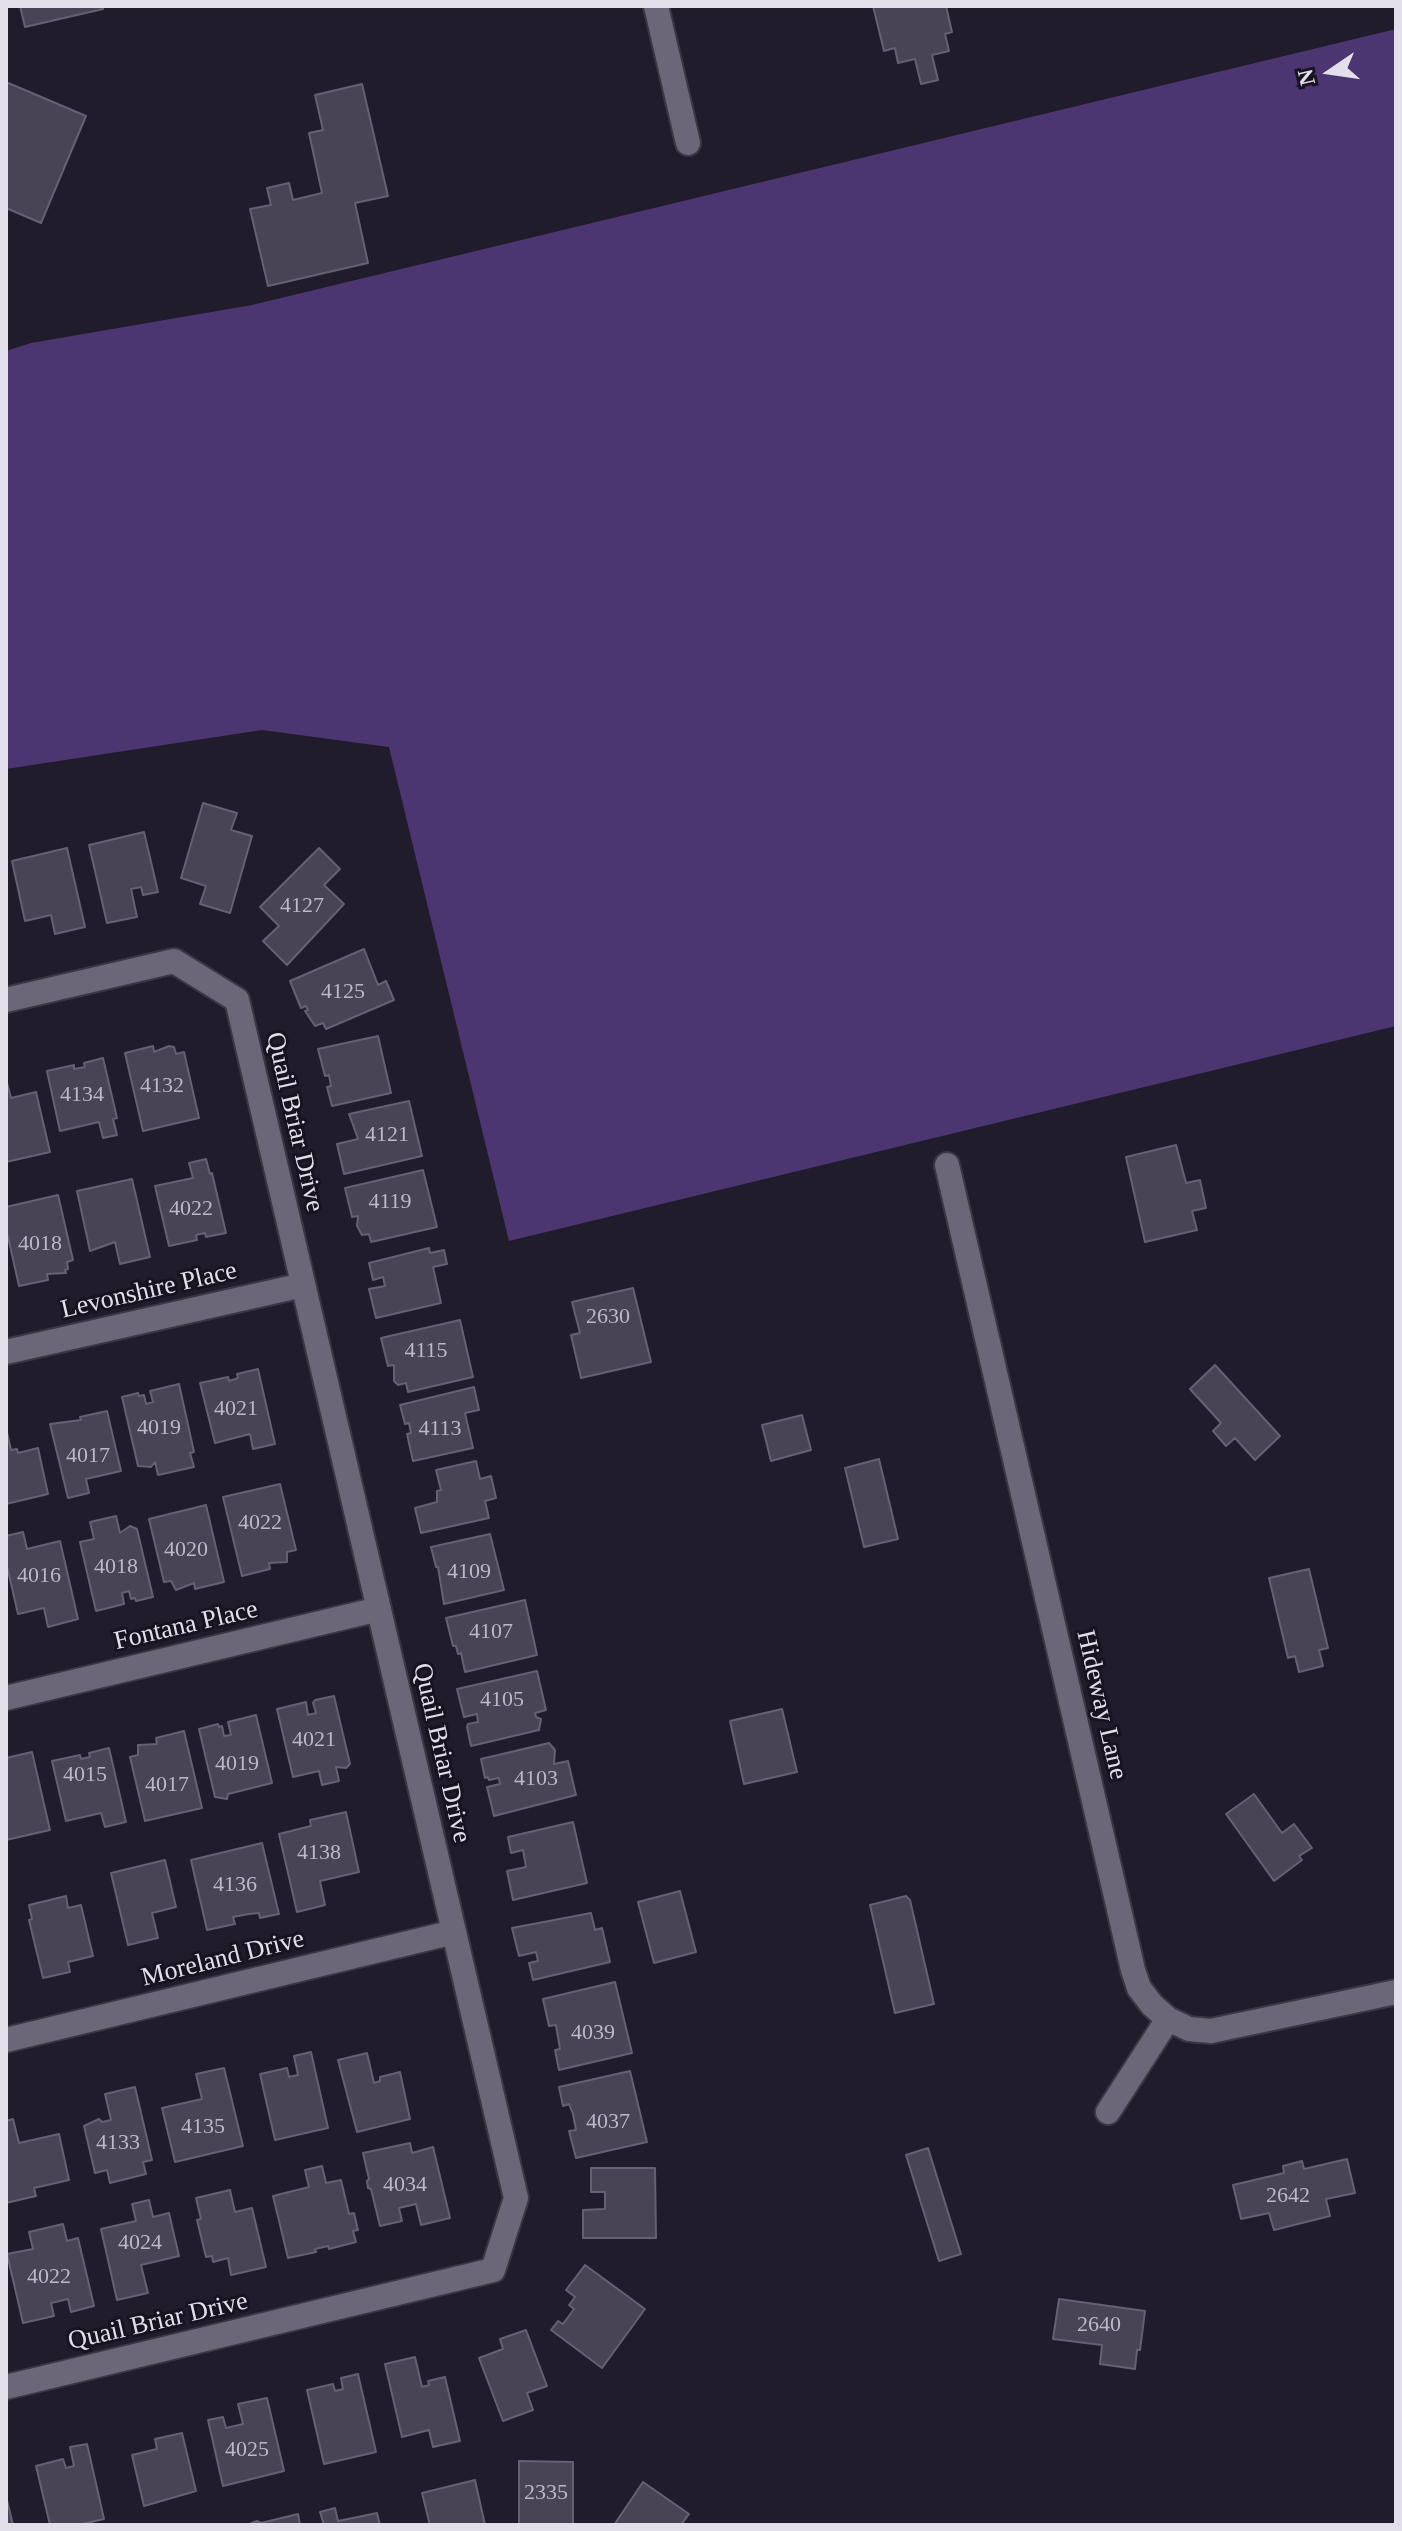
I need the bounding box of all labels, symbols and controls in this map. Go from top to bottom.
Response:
north arrow [1290,32,1370,112]
text: N [1292,67,1320,88]
house number: 4127 [280,893,324,919]
house number: 4125 [321,979,365,1005]
street label: Quail Briar Drive [258,1029,330,1215]
house number: 4132 [140,1073,184,1099]
house number: 4134 [60,1082,104,1108]
house number: 4121 [365,1122,409,1148]
house number: 4119 [368,1189,412,1215]
house number: 4022 [169,1196,213,1222]
house number: 4018 [18,1231,62,1257]
street label: Levonshire Place [58,1256,240,1326]
house number: 2630 [586,1304,630,1330]
house number: 4115 [404,1338,448,1364]
house number: 4021 [214,1396,258,1422]
house number: 4019 [137,1415,181,1441]
house number: 4113 [418,1416,462,1442]
house number: 4017 [66,1443,110,1469]
house number: 4022 [238,1510,282,1536]
house number: 4020 [164,1537,208,1563]
house number: 4018 [94,1554,138,1580]
house number: 4109 [447,1559,491,1585]
house number: 4016 [17,1563,61,1589]
street label: Fontana Place [111,1594,261,1658]
house number: 4107 [469,1619,513,1645]
street label: Hideway Lane [1069,1627,1133,1783]
street label: Quail Briar Drive [405,1660,477,1846]
house number: 4105 [480,1687,524,1713]
house number: 4021 [292,1727,336,1753]
house number: 4019 [215,1751,259,1777]
house number: 4015 [63,1762,107,1788]
house number: 4103 [514,1766,558,1792]
house number: 4017 [145,1772,189,1798]
house number: 4138 [297,1840,341,1866]
house number: 4136 [213,1872,257,1898]
street label: Moreland Drive [138,1924,308,1994]
house number: 4039 [571,2020,615,2046]
house number: 4037 [586,2109,630,2135]
house number: 4135 [181,2114,225,2140]
house number: 4133 [96,2130,140,2156]
house number: 4034 [383,2172,427,2198]
house number: 2642 [1266,2183,1310,2209]
house number: 4024 [118,2230,162,2256]
house number: 4022 [27,2264,71,2290]
street label: Quail Briar Drive [65,2286,251,2358]
house number: 2640 [1077,2312,1121,2338]
house number: 4025 [225,2437,269,2463]
house number: 2335 [524,2480,568,2506]

